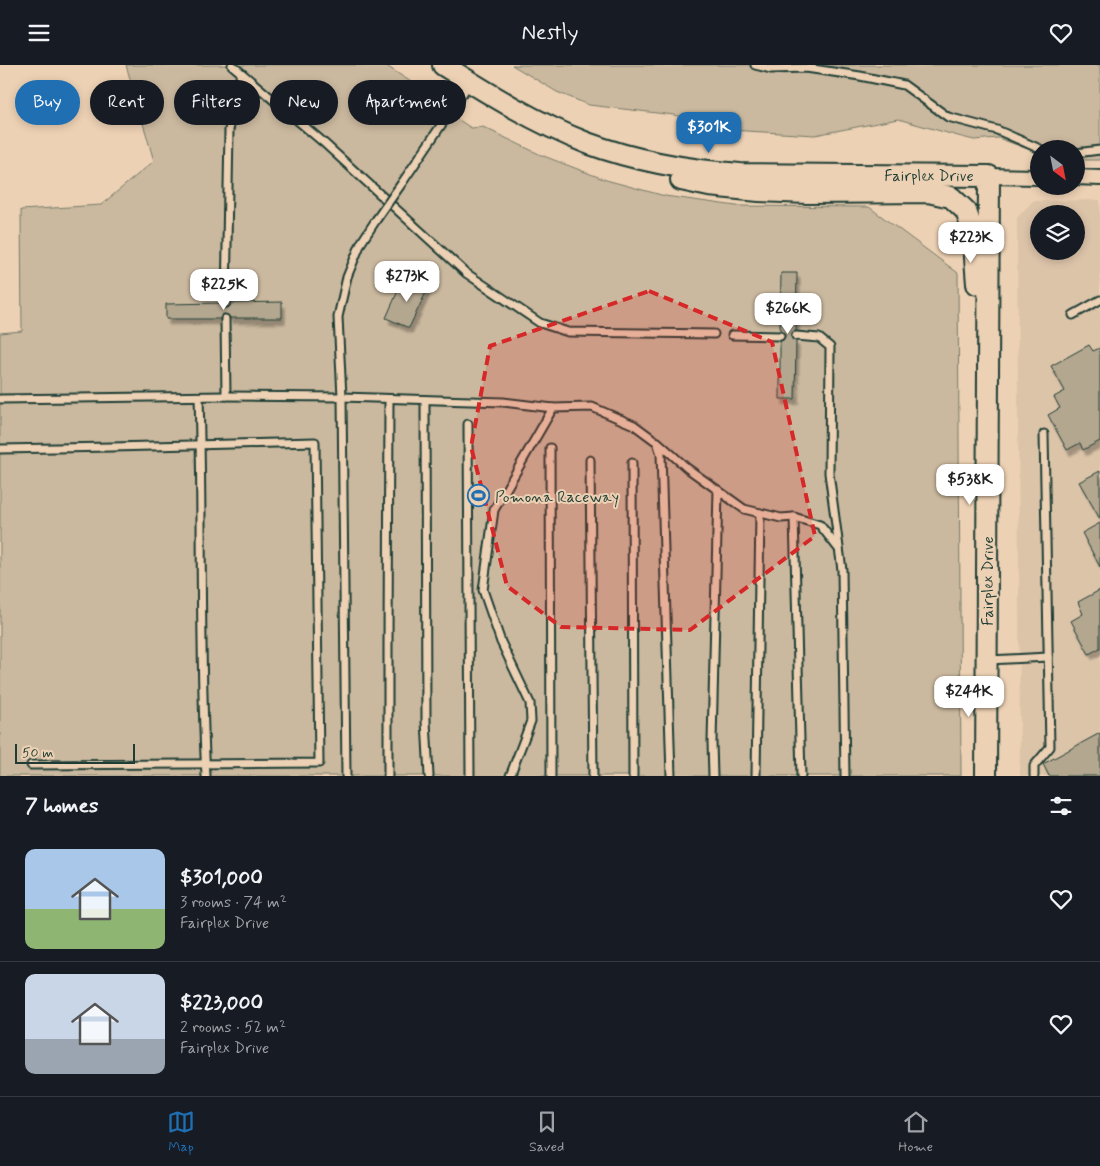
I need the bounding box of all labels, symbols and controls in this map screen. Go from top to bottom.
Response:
icon: menu [25,19,53,47]
text: Nestly [522,19,578,47]
icon: heart [1047,19,1075,47]
chip: Buy [15,80,80,125]
chip: Rent [90,80,164,125]
chip: Filters [174,80,260,125]
chip: New [270,80,338,125]
chip: Apartment [348,80,466,125]
pin: $301K [674,111,744,154]
text: $301K [687,117,731,138]
north arrow [1030,140,1085,195]
map controls [1030,140,1085,260]
street label: Fairplex Drive [884,166,974,187]
button: layers [1030,205,1085,260]
pin: $223K [936,221,1006,264]
text: $223K [949,227,993,248]
pin: $273K [372,261,442,303]
text: $273K [385,266,429,287]
pin: $225K [189,269,259,311]
text: $225K [201,274,247,295]
pin: $266K [753,293,823,335]
text: $266K [766,298,810,319]
pin: $538K [935,463,1005,506]
text: $538K [947,469,993,490]
sports icon: Pomona Raceway [467,484,491,508]
place label: Pomona Raceway [495,487,619,508]
street label: Fairplex Drive [978,536,999,626]
pin: $244K [934,675,1004,718]
text: $244K [945,681,993,702]
scale bar [15,741,135,764]
text: 50 m [22,744,53,762]
text: 7 homes [25,792,98,820]
icon: filters [1047,792,1075,820]
text: $301,000 [180,864,263,892]
icon: home [65,869,125,929]
icon: heart [1047,885,1075,913]
text: 3 rooms · 74 m² [180,892,287,913]
text: Fairplex Drive [180,913,269,934]
text: $223,000 [180,989,263,1017]
icon: home [65,994,125,1054]
icon: heart [1047,1010,1075,1038]
text: 2 rooms · 52 m² [180,1017,286,1038]
text: Fairplex Drive [180,1038,269,1059]
tab: Map [167,1108,195,1156]
tab: Saved [529,1108,564,1156]
tab: Home [898,1108,933,1156]

